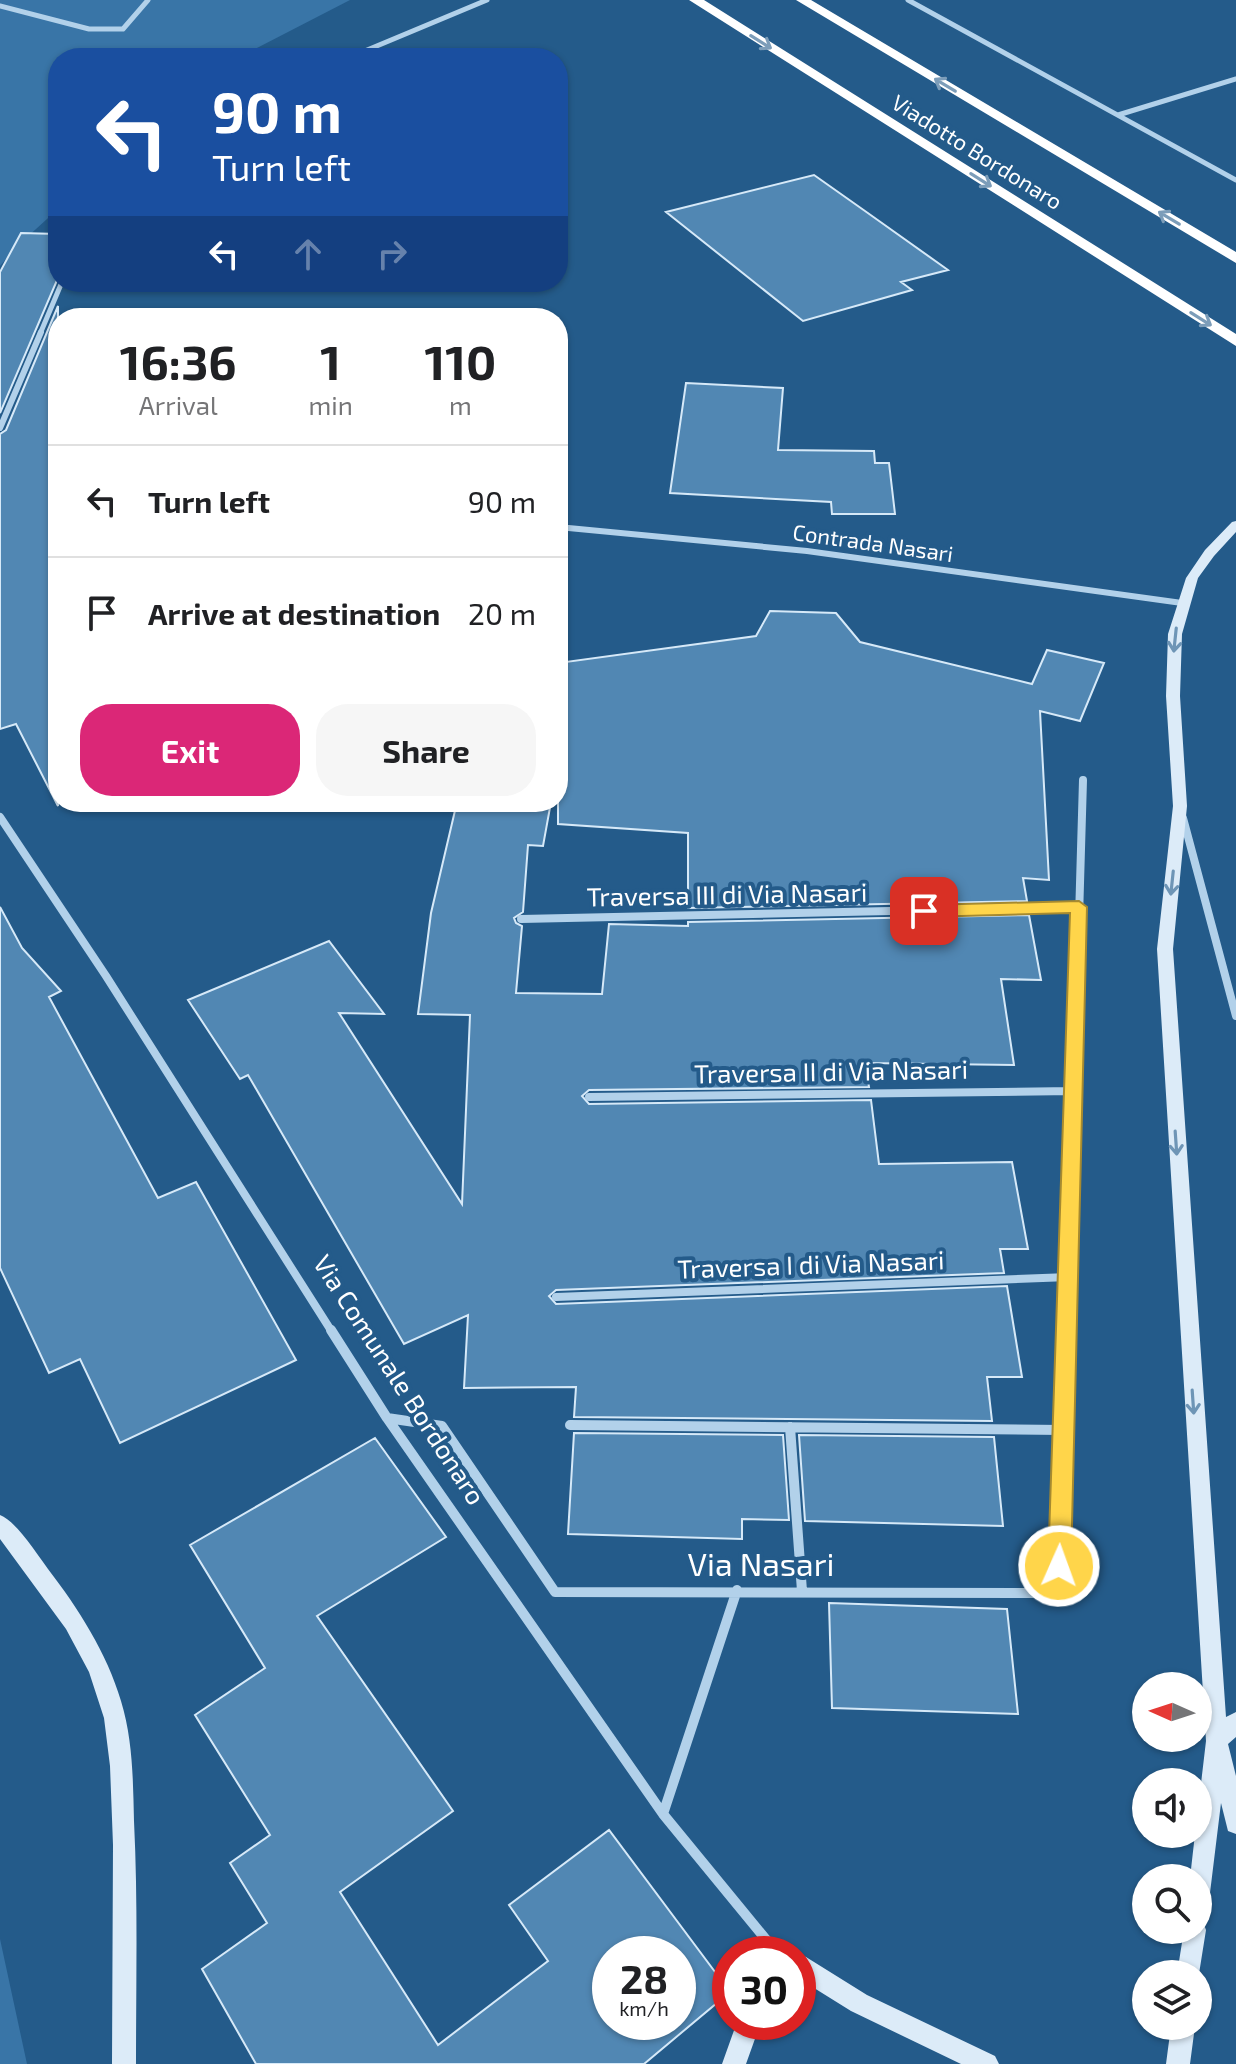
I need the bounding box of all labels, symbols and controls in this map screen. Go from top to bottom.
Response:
one-way arrow [750,33,772,50]
text: 90 m [212,77,342,144]
one-way arrow [934,77,958,92]
icon: left [80,80,184,184]
street label: Viadotto Bordonaro [888,88,1067,214]
text: Turn left [212,145,351,188]
one-way arrow [969,173,992,189]
one-way arrow [1158,210,1181,226]
icon: left [202,232,246,276]
icon: ahead [286,232,330,276]
icon: right [370,232,414,276]
one-way arrow [1189,312,1212,328]
text: 16:36 [120,332,237,390]
text: 1 [320,332,341,390]
text: 110 [424,332,496,390]
text: Arrival [139,389,218,420]
text: min [308,389,353,420]
text: m [449,389,472,420]
icon: left [80,479,124,523]
text: Turn left [148,483,270,519]
text: 90 m [468,483,536,519]
street label: Contrada Nasari [791,518,955,566]
icon: arrive [80,591,124,635]
text: Arrive at destination [148,595,440,631]
text: 20 m [468,595,536,631]
one-way arrow [1168,626,1183,653]
button: Exit [80,704,300,796]
button: Share [316,704,536,796]
one-way arrow [1164,869,1179,896]
street label: Traversa III di Via Nasari [586,876,868,911]
pin [890,877,958,945]
icon: arrive [902,889,946,933]
street label: Traversa II di Via Nasari [694,1053,968,1088]
one-way arrow [1169,1129,1184,1156]
street label: Traversa I di Via Nasari [677,1243,945,1284]
street label: Via Comunale Bordonaro [308,1249,493,1510]
one-way arrow [1186,1388,1201,1415]
position arrow [1017,1524,1101,1608]
street label: Via Nasari [688,1544,834,1582]
north arrow [1132,1672,1212,1752]
map controls [1132,1672,1212,2040]
button: sound [1132,1768,1212,1848]
button: search [1132,1864,1212,1944]
speed limit sign: 30 [712,1936,816,2040]
text: 28 [620,1954,668,2002]
button: layers [1132,1960,1212,2040]
text: km/h [619,1996,669,2020]

